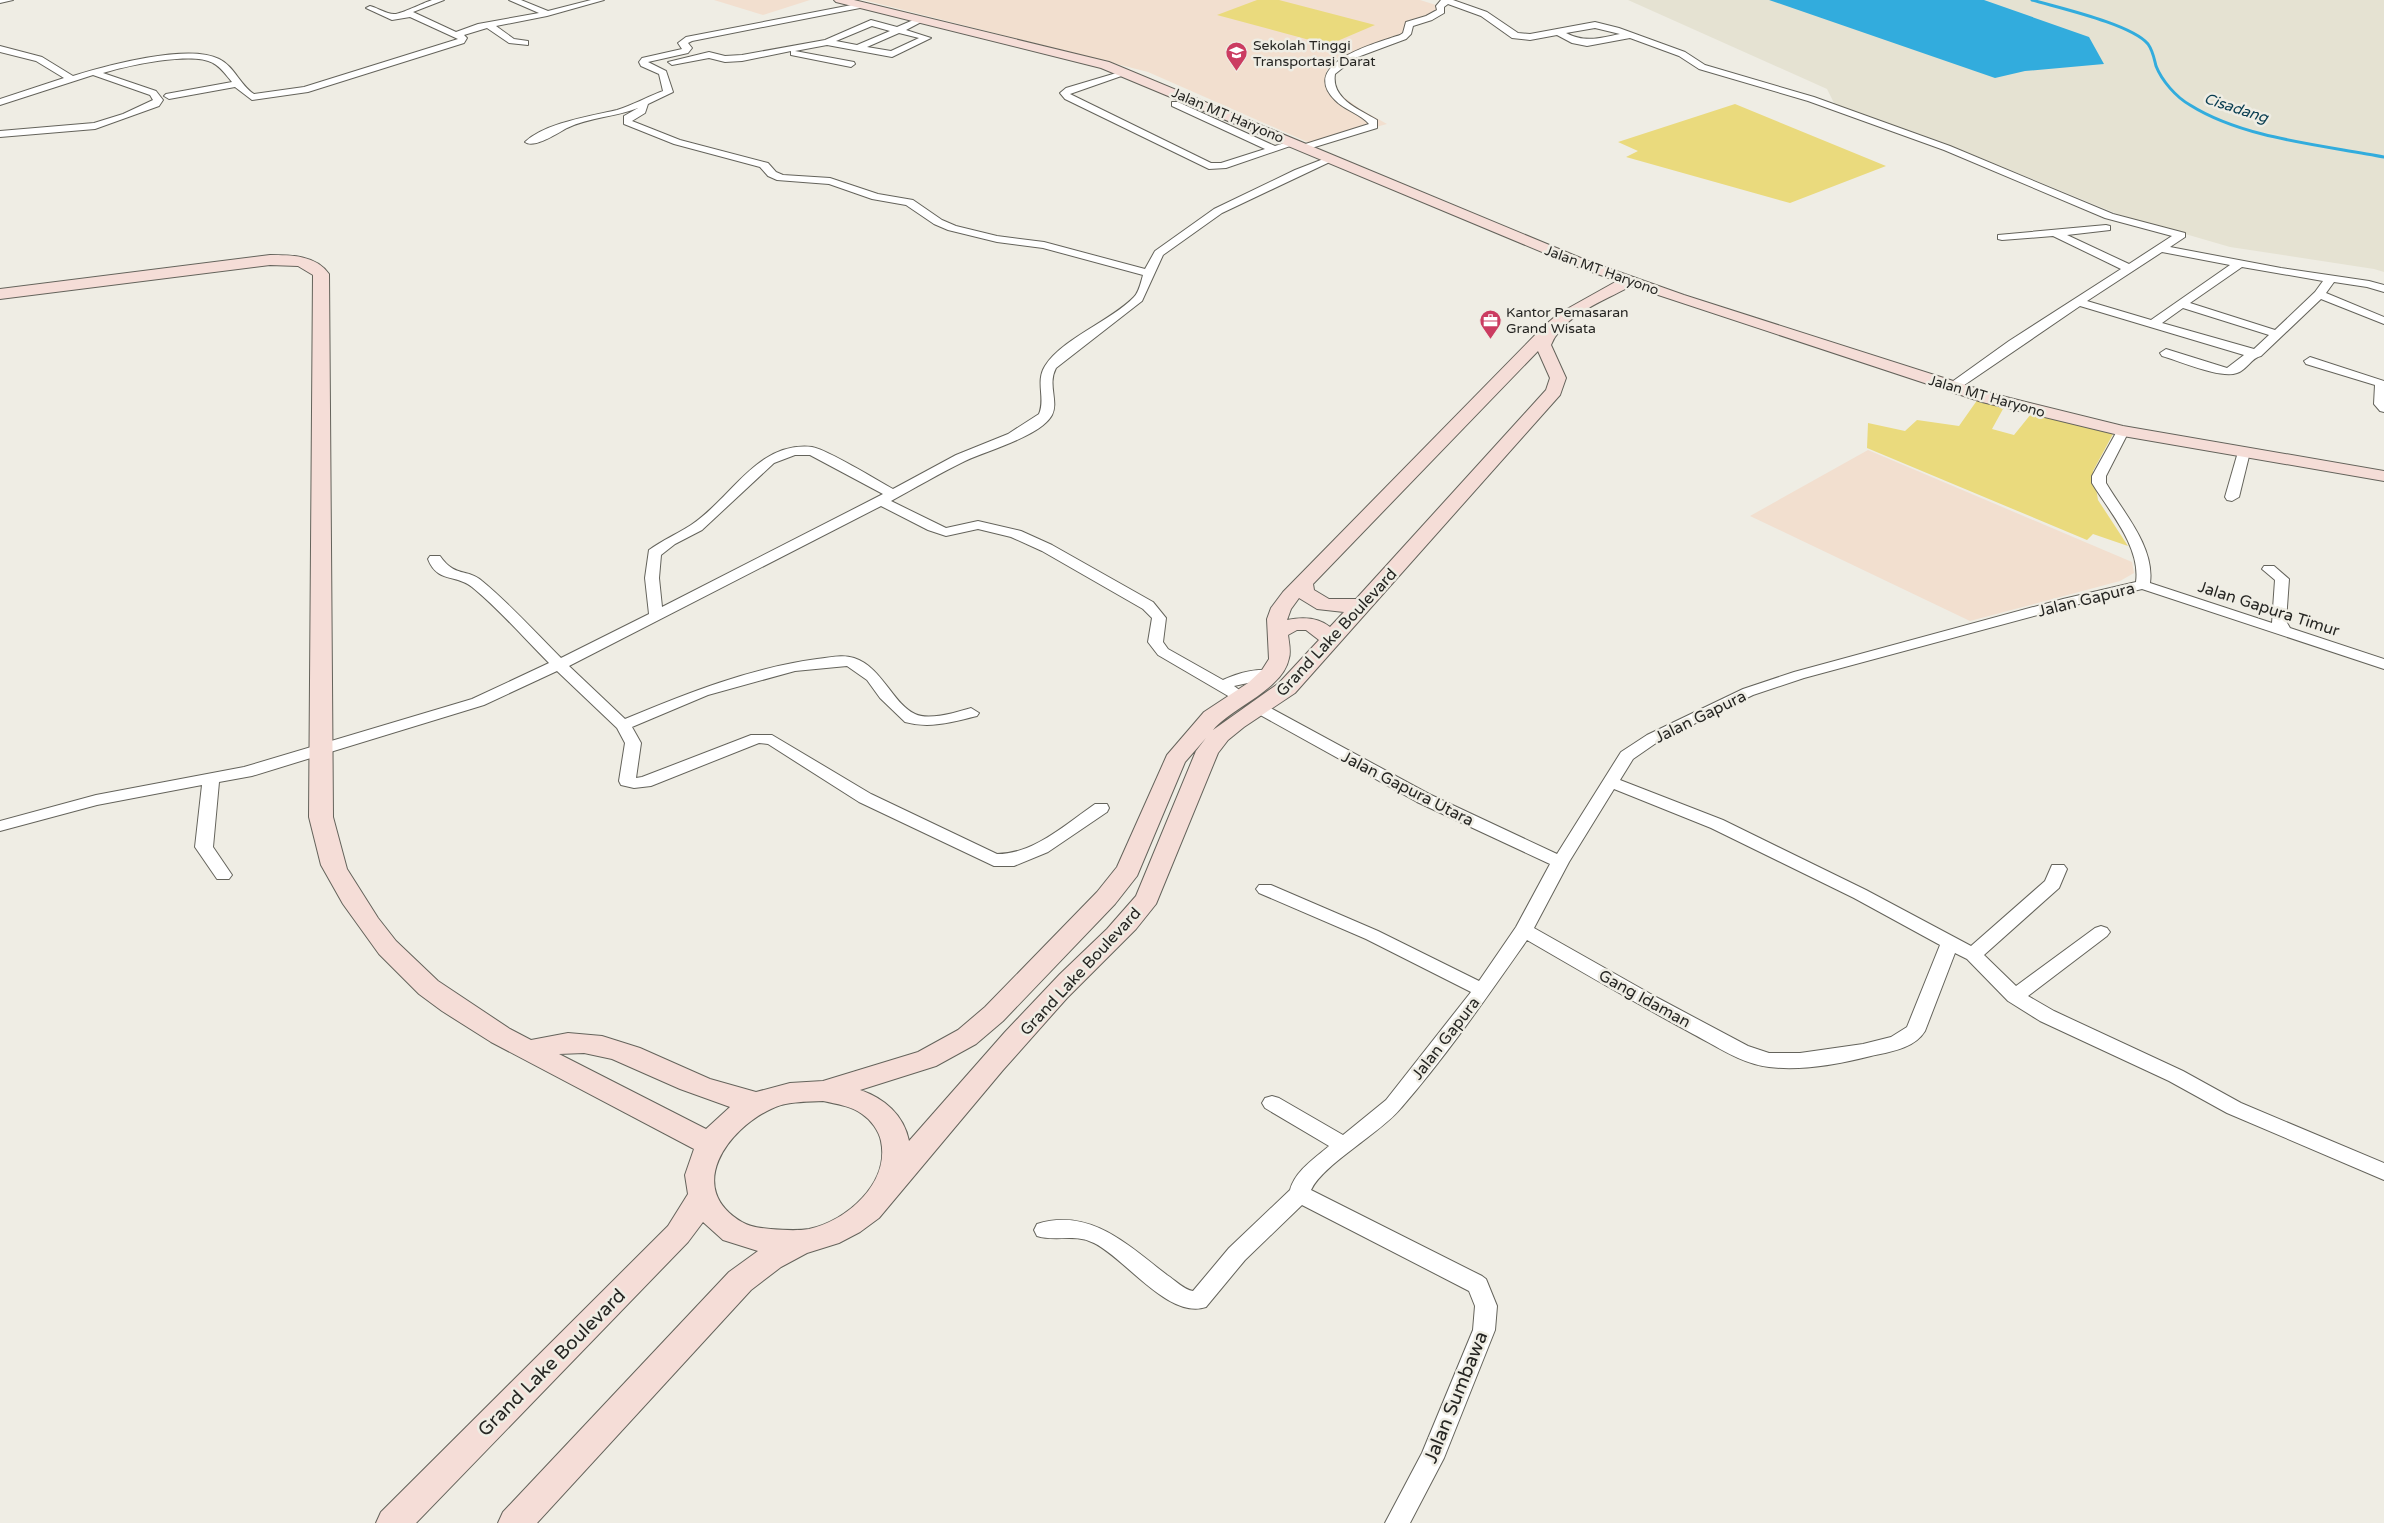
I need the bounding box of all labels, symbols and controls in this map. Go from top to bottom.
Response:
place label: Sekolah Tinggi Transportasi Darat [1253,37,1376,70]
school or university icon: Sekolah Tinggi Transportasi Darat [1225,41,1249,72]
street label: Jalan MT Haryono [1169,84,1287,147]
water label: Cisadang [2202,89,2272,127]
street label: Jalan MT Haryono [1542,242,1661,299]
place label: Kantor Pemasaran Grand Wisata [1506,304,1629,337]
office icon: Kantor Pemasaran Grand Wisata [1478,308,1502,339]
street label: Jalan MT Haryono [1927,372,2047,421]
street label: Grand Lake Boulevard [1272,564,1401,701]
street label: Jalan Gapura Timur [2195,577,2343,642]
street label: Jalan Gapura [2036,578,2137,622]
street label: Jalan Gapura [1651,686,1749,748]
street label: Jalan Gapura Utara [1338,747,1477,831]
street label: Grand Lake Boulevard [1016,903,1145,1040]
street label: Gang Idaman [1595,965,1694,1032]
street label: Jalan Gapura [1407,993,1484,1084]
street label: Grand Lake Boulevard [473,1284,630,1441]
street label: Jalan Sumbawa [1419,1328,1492,1466]

